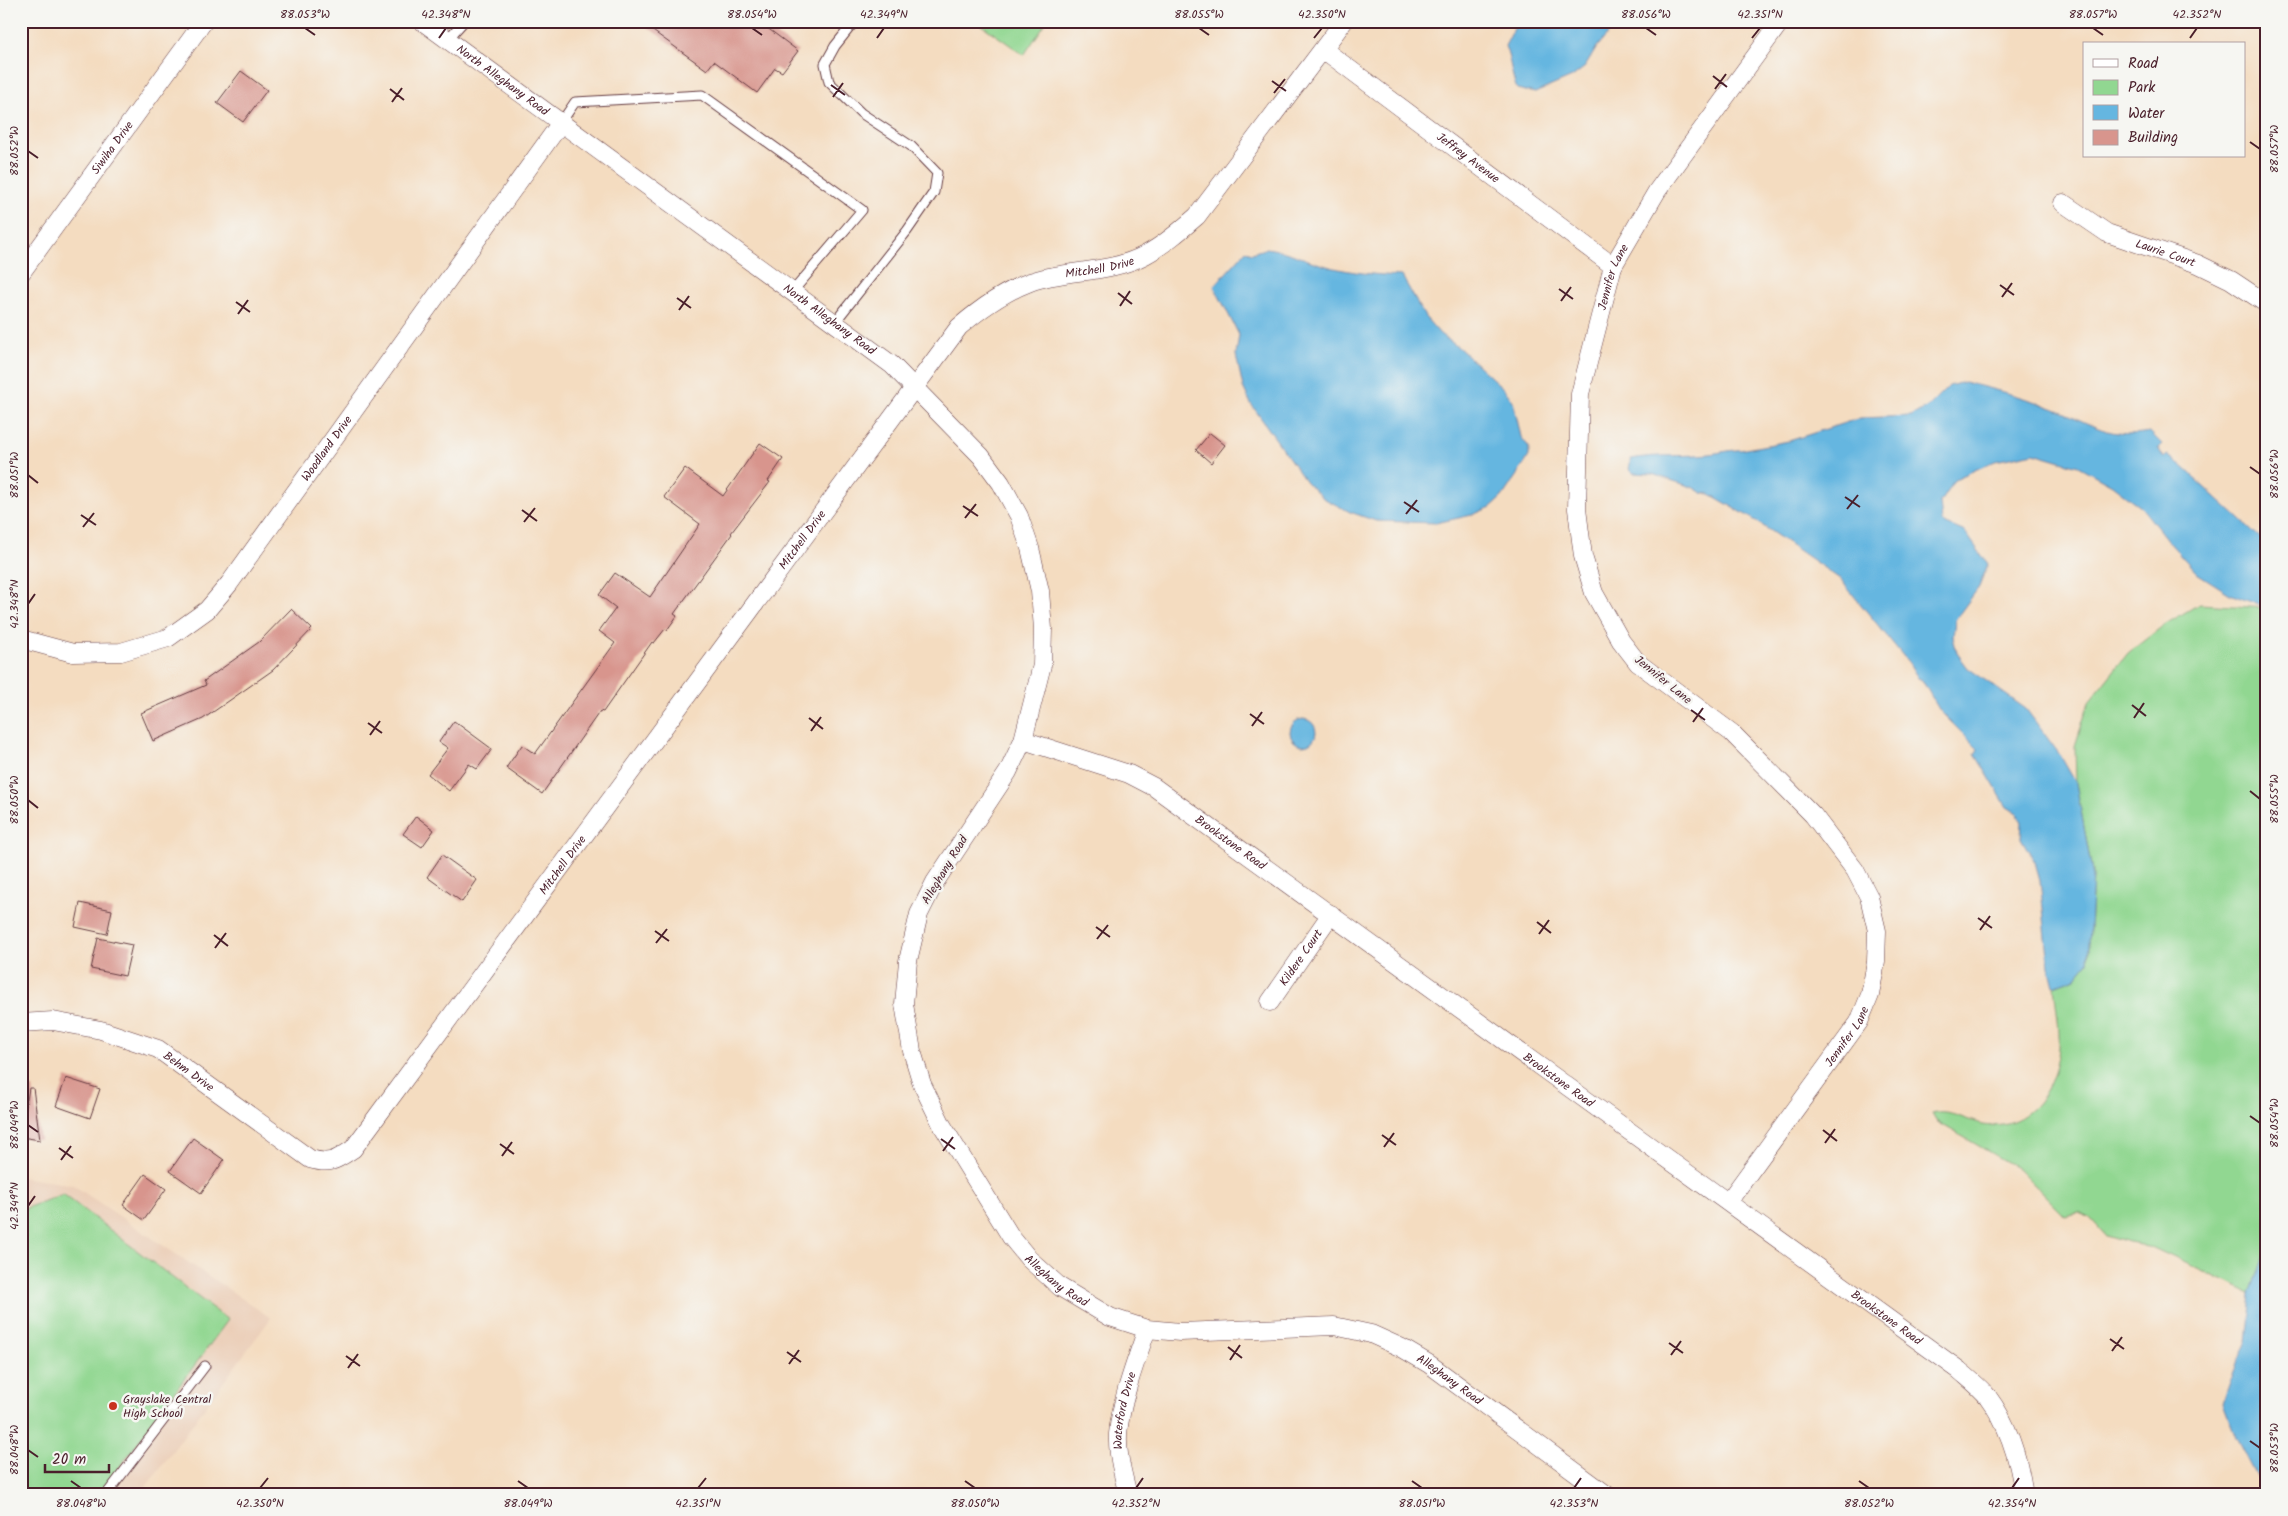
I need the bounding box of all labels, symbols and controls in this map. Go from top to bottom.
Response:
text: 88.053°W [280,5,330,24]
text: 42.348°N [421,5,471,24]
text: 88.054°W [727,5,777,24]
text: 42.349°N [860,5,908,24]
text: 88.055°W [1174,5,1224,24]
text: 42.350°N [1298,5,1346,24]
text: 88.056°W [1621,5,1671,24]
text: 42.351°N [1737,5,1783,24]
text: 88.057°W [2069,5,2117,24]
text: 42.352°N [2173,5,2221,24]
street label: North Alleghany Road [452,40,554,121]
legend [2083,42,2246,158]
text: Road [2128,52,2159,76]
text: Park [2128,76,2156,100]
text: Water [2128,102,2165,126]
street label: Siwiha Drive [86,116,138,178]
text: 88.057°W [2265,125,2284,173]
text: 88.052°W [5,126,24,176]
text: Building [2128,126,2178,150]
street label: Jeffrey Avenue [1432,128,1504,188]
street label: Laurie Court [2133,234,2198,272]
street label: Jennifer Lane [1593,240,1634,312]
street label: Mitchell Drive [1064,251,1138,283]
street label: North Alleghany Road [779,279,881,360]
street label: Woodland Drive [296,411,357,485]
text: 88.056°W [2265,449,2284,499]
text: 88.051°W [5,452,24,498]
street label: Mitchell Drive [774,505,831,574]
text: 42.348°N [5,579,24,629]
street label: Jennifer Lane [1630,651,1696,710]
text: 88.055°W [2265,774,2284,824]
text: 88.050°W [5,775,24,825]
street label: Brookstone Road [1191,810,1271,875]
street label: Mitchell Drive [534,831,591,899]
street label: Alleghany Road [917,831,974,908]
street label: Kildere Court [1274,925,1327,990]
street label: Jennifer Lane [1820,1003,1874,1071]
street label: Behm Drive [159,1046,219,1097]
street label: Brookstone Road [1519,1048,1599,1113]
text: 88.054°W [2265,1098,2284,1148]
text: 88.049°W [5,1100,24,1150]
text: 42.349°N [5,1182,24,1230]
street label: Alleghany Road [1020,1250,1093,1312]
street label: Brookstone Road [1847,1285,1927,1350]
street label: Alleghany Road [1413,1349,1487,1410]
street label: Waterford Drive [1108,1369,1141,1450]
place label: Grayslake Central High School [123,1390,211,1423]
marker: Grayslake Central High School [107,1400,119,1412]
text: 88.053°W [2265,1423,2284,1473]
text: 88.048°W [5,1425,24,1475]
scale bar [45,1441,109,1473]
text: 20 m [52,1448,86,1472]
text: 88.048°W [56,1494,106,1513]
text: 42.350°N [236,1494,284,1513]
text: 88.049°W [503,1494,553,1513]
text: 42.351°N [675,1494,721,1513]
text: 88.050°W [950,1494,1000,1513]
text: 42.352°N [1112,1494,1160,1513]
text: 88.051°W [1399,1494,1445,1513]
text: 42.353°N [1550,1494,1598,1513]
text: 88.052°W [1844,1494,1894,1513]
text: 42.354°N [1988,1494,2036,1513]

